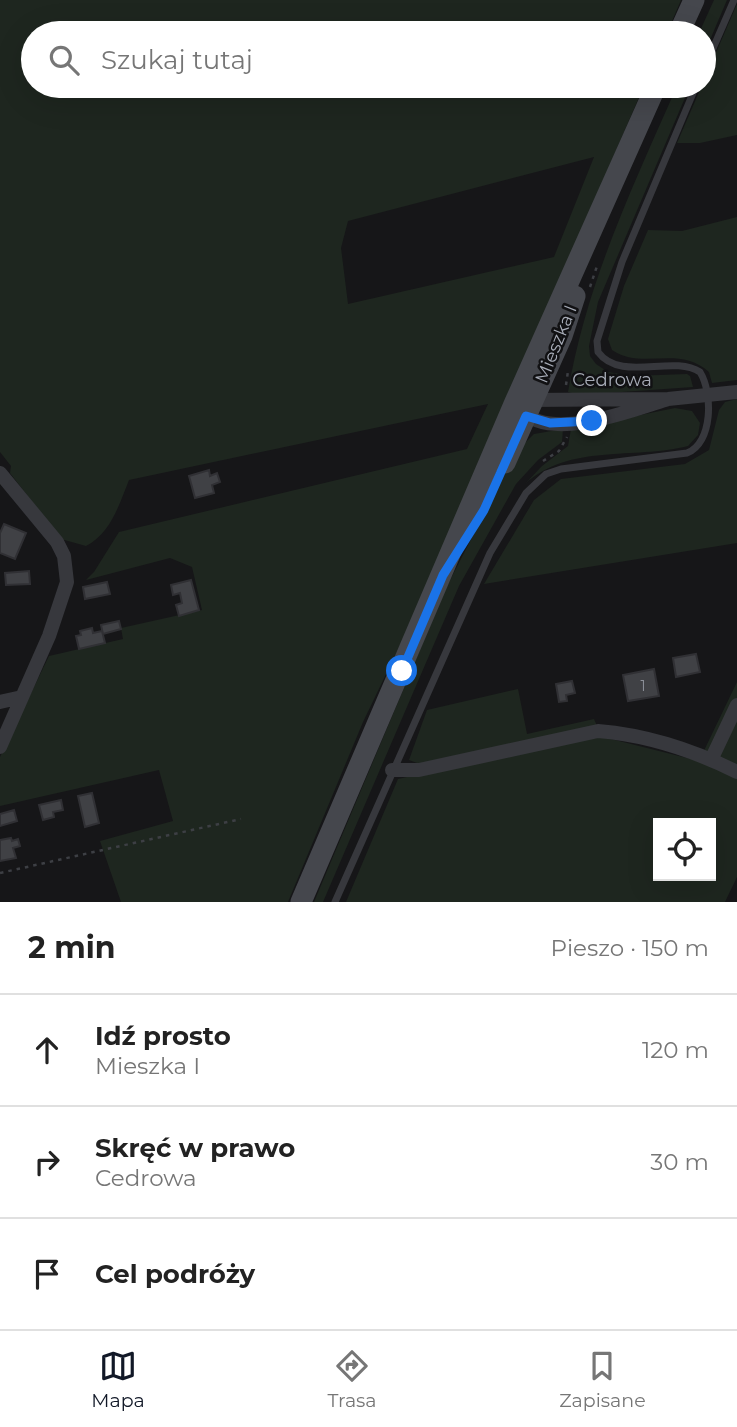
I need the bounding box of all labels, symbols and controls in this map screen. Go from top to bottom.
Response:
search box [21,21,716,98]
icon: search [45,41,83,79]
text: Szukaj tutaj [101,44,253,76]
street label: Mieszka I [530,302,582,386]
street label: Cedrowa [572,369,652,391]
route end [576,405,607,436]
route start [386,655,417,686]
house number: 1 [640,677,646,695]
map controls [653,818,716,881]
button: locate [653,818,716,881]
text: 2 min [28,929,115,966]
text: Pieszo · 150 m [550,934,709,962]
text: Idź prosto [95,1020,231,1052]
icon: ahead [28,1031,66,1069]
text: 120 m [642,1036,709,1064]
text: Mieszka I [95,1052,200,1080]
text: Skręć w prawo [95,1132,295,1164]
icon: right [28,1143,66,1181]
text: 30 m [650,1148,709,1176]
text: Cedrowa [95,1164,197,1192]
icon: arrive [28,1255,66,1293]
text: Cel podróży [95,1258,255,1290]
tab: Mapa [91,1347,145,1412]
tab: Trasa [327,1347,377,1412]
tab: Zapisane [559,1347,646,1412]

